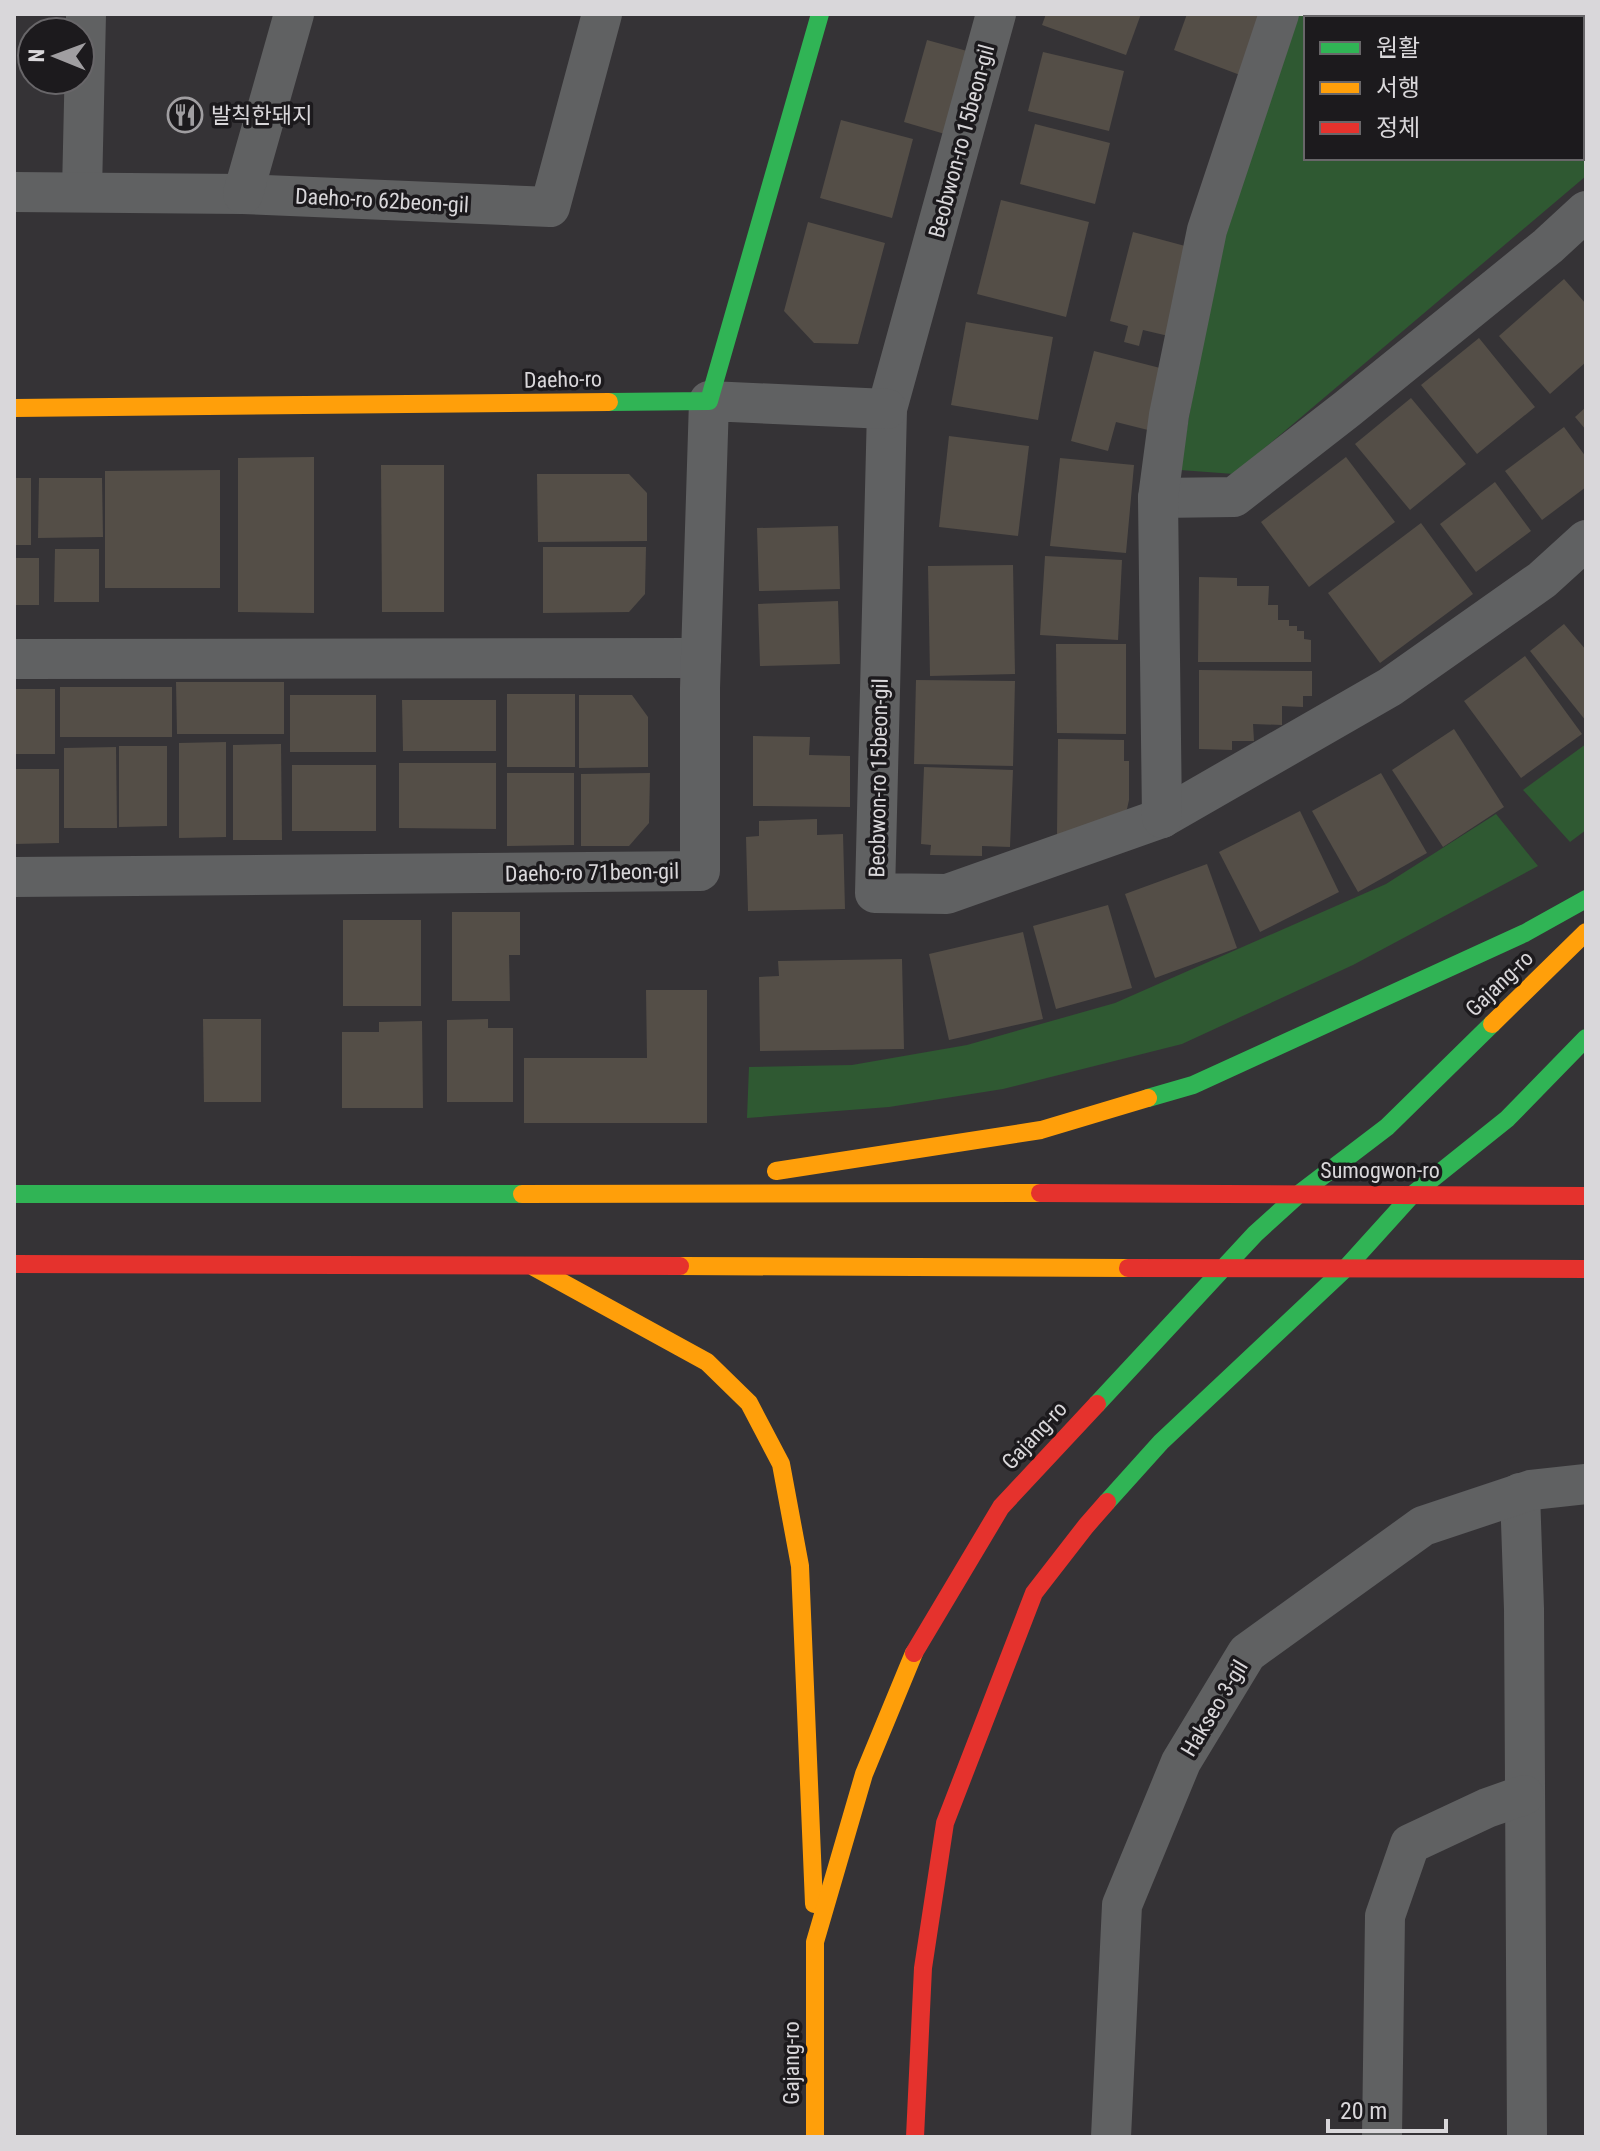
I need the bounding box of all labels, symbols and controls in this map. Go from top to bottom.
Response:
north arrow [16,16,96,96]
legend [1304,16,1584,160]
text: 원활 [1376,34,1420,62]
street label: Beobwon-ro 15beon-gil [924,42,999,241]
text: N [24,49,49,63]
text: 서행 [1376,74,1420,102]
restaurant icon: 발칙한돼지 [166,96,204,134]
place label: 발칙한돼지 [211,103,312,128]
text: 정체 [1376,114,1420,142]
street label: Daeho-ro 62beon-gil [294,183,470,218]
street label: Daeho-ro [524,366,602,393]
street label: Beobwon-ro 15beon-gil [864,678,893,878]
street label: Daeho-ro 71beon-gil [505,858,679,887]
street label: Gajang-ro [1461,945,1538,1021]
street label: Sumogwon-ro [1320,1158,1440,1183]
street label: Gajang-ro [997,1396,1072,1474]
street label: Hakseo 3-gil [1176,1656,1253,1761]
street label: Gajang-ro [779,2021,804,2105]
scale bar [1328,2083,1446,2133]
text: 20 m [1340,2097,1387,2125]

